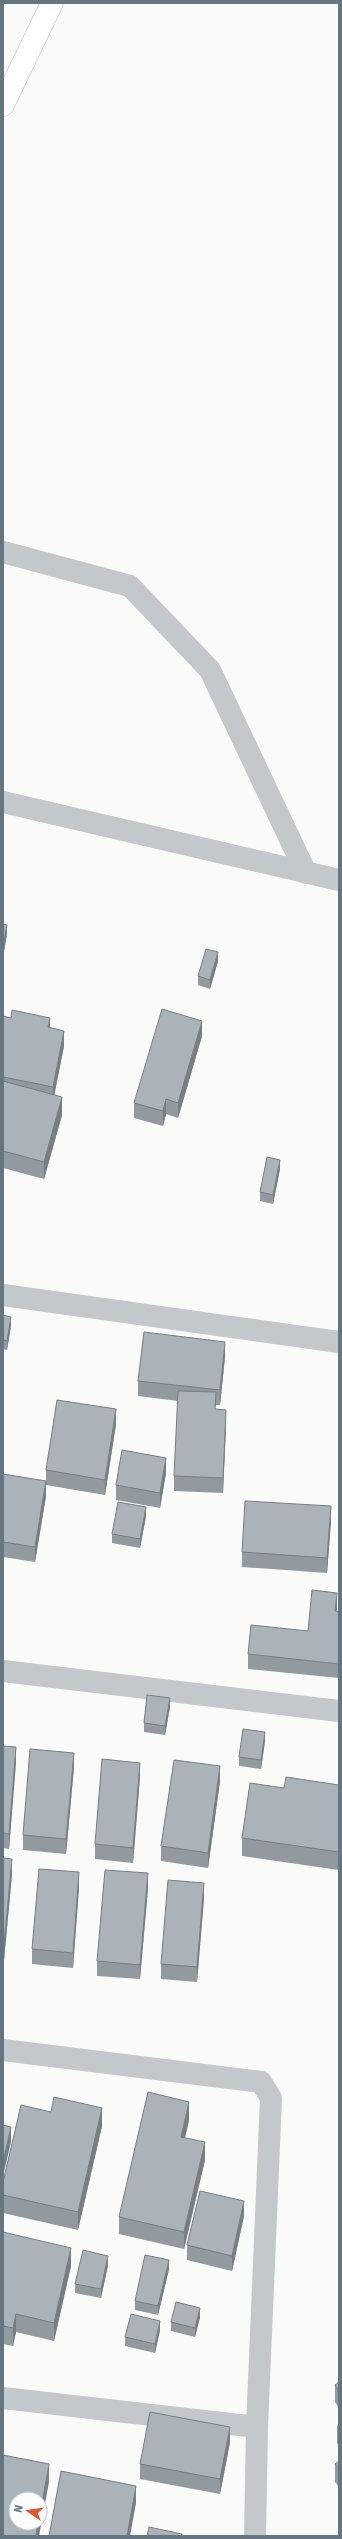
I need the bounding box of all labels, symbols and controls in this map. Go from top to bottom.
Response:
north arrow [8,2491,48,2531]
text: N [12,2504,26,2514]

